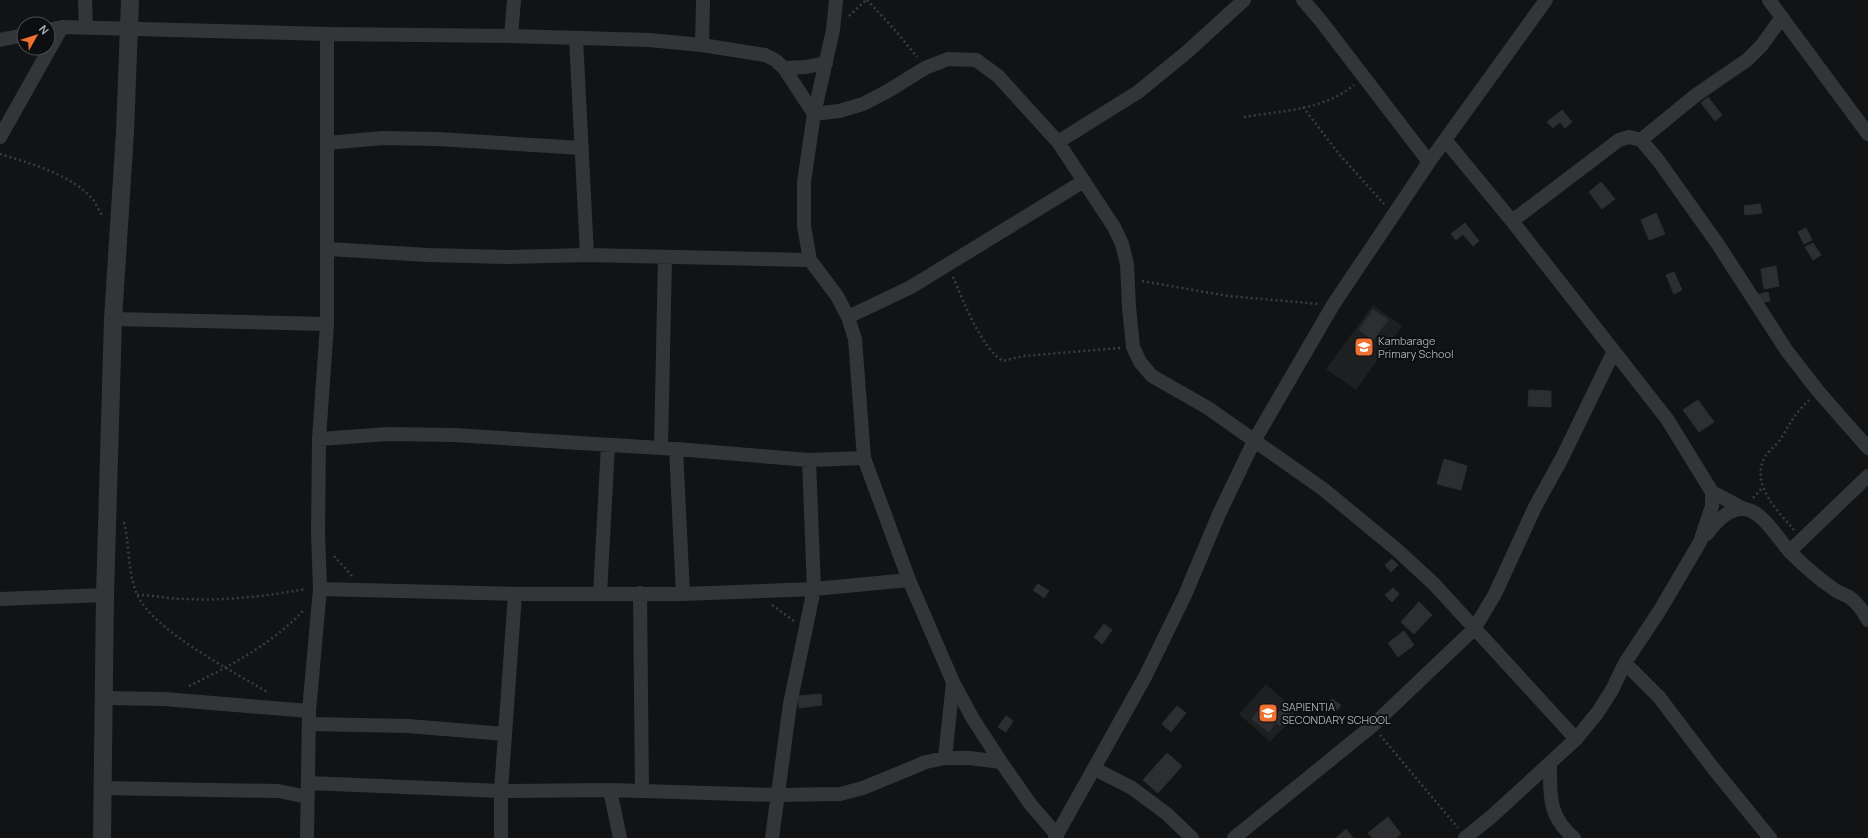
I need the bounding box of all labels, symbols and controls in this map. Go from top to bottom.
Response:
north arrow [16,16,56,56]
text: N [36,22,53,37]
place label: Kambarage Primary School [1378,333,1454,361]
school or university icon: Kambarage Primary School [1353,336,1375,358]
place label: SAPIENTIA SECONDARY SCHOOL [1282,699,1391,727]
school or university icon: SAPIENTIA SECONDARY SCHOOL [1257,702,1279,724]

